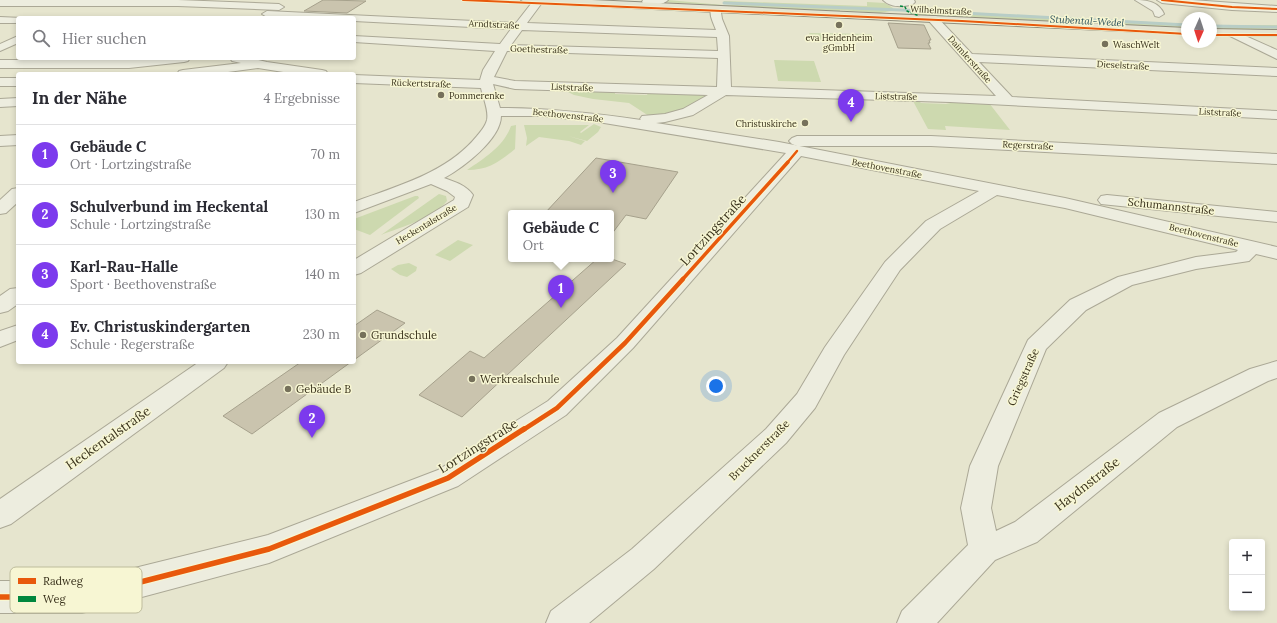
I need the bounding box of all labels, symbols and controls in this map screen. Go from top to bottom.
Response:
street label: Wilhelmstraße [910,3,972,17]
north arrow [1181,12,1217,48]
water label: Stubental-Wedel [1049,13,1125,29]
search box [16,16,356,60]
street label: Arndtstraße [467,17,520,31]
marker: eva Heidenheim gGmbH [834,20,844,30]
icon: search [30,27,52,49]
text: Hier suchen [62,29,146,48]
place label: eva Heidenheim gGmbH [805,32,873,53]
street label: Daimlerstraße [946,33,994,85]
marker: WaschWelt [1100,39,1110,49]
place label: WaschWelt [1113,39,1160,50]
street label: Goethestraße [510,42,568,56]
street label: Dieselstraße [1096,58,1150,72]
street label: Rückertstraße [391,76,451,90]
street label: Liststraße [551,81,594,93]
text: In der Nähe [32,87,127,109]
pin: 4 [838,89,864,122]
text: 4 Ergebnisse [264,90,340,107]
marker: Pommerenke [436,90,446,100]
place label: Pommerenke [449,90,505,101]
street label: Liststraße [875,90,917,102]
street label: Liststraße [1198,105,1242,119]
street label: Beethovenstraße [532,106,604,124]
place label: Christuskirche [735,118,797,129]
marker: Christuskirche [800,118,810,128]
text: Gebäude C [70,137,146,156]
street label: Regerstraße [1002,138,1054,152]
text: 1 [42,146,48,163]
text: 70 m [311,146,340,163]
text: Ort · Lortzingstraße [70,156,192,173]
street label: Beethovenstraße [851,156,923,180]
pin: 3 [600,160,626,193]
street label: Lortzingstraße [676,191,750,269]
street label: Schumannstraße [1127,194,1215,218]
text: Schulverbund im Heckental [70,197,268,216]
street label: Heckentalstraße [394,201,459,247]
text: 2 [42,206,48,223]
text: 130 m [305,206,340,223]
popup [508,210,614,262]
text: Schule · Lortzingstraße [70,216,211,233]
text: Gebäude C [523,218,599,237]
street label: Beethovenstraße [1168,221,1240,249]
text: Ort [523,237,544,254]
text: Karl-Rau-Halle [70,257,178,276]
text: 3 [41,266,49,283]
text: 140 m [305,266,340,283]
pin: 1 [548,275,574,308]
text: Sport · Beethovenstraße [70,276,217,293]
text: Ev. Christuskindergarten [70,317,250,336]
text: 4 [41,326,49,343]
text: 230 m [303,326,340,343]
place label: Grundschule [371,328,437,342]
marker: Grundschule [358,330,368,340]
text: Schule · Regerstraße [70,336,195,353]
street label: Griegstraße [1004,346,1042,408]
place label: Werkrealschule [480,372,559,386]
marker: Werkrealschule [467,374,477,384]
your location [706,376,726,396]
place label: Gebäude B [296,382,351,396]
marker: Gebäude B [283,384,293,394]
street label: Heckentalstraße [62,402,154,474]
pin: 2 [299,405,325,438]
street label: Lortzingstraße [435,415,521,477]
street label: Brucknerstraße [726,417,792,483]
street label: Haydnstraße [1051,453,1123,515]
map controls [1229,539,1265,611]
button: + [1229,539,1265,575]
legend [10,567,142,613]
text: Radweg [43,574,84,588]
button: − [1229,575,1265,611]
text: Weg [43,592,66,606]

